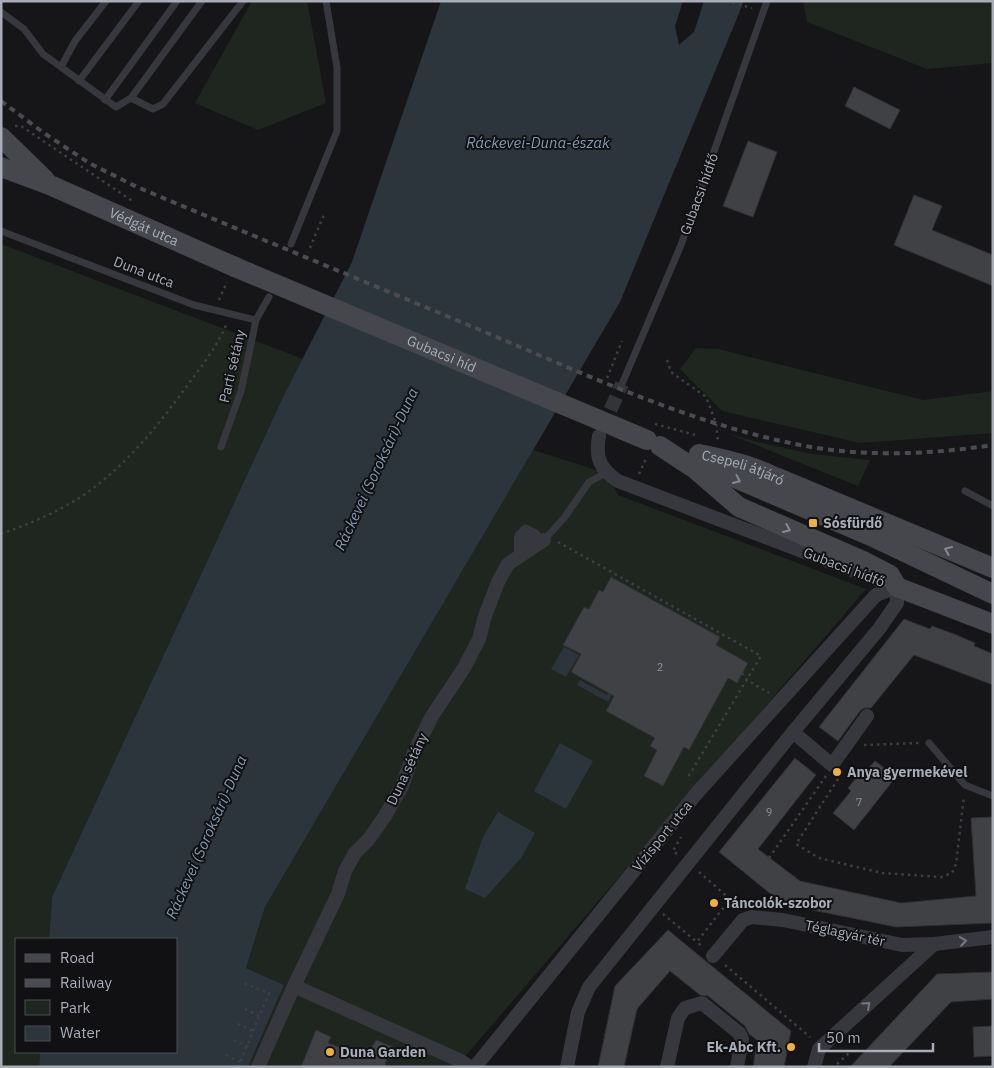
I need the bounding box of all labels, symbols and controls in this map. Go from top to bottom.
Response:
water label: Ráckevei-Duna-észak [466,133,610,152]
street label: Gubacsi hídfő [676,150,722,237]
street label: Védgát utca [106,203,182,250]
street label: Duna utca [111,252,177,292]
street label: Parti sétány [215,328,249,404]
street label: Gubacsi híd [404,331,479,376]
water label: Ráckevei (Soroksári)-Duna [330,385,422,553]
street label: Csepeli átjáró [700,446,788,489]
one-way arrow [732,473,741,484]
place label: Sósfürdő [823,514,882,532]
marker: Sósfürdő [807,517,819,529]
one-way arrow [782,522,791,533]
street label: Gubacsi hídfő [801,543,887,591]
one-way arrow [944,545,953,556]
house number: 2 [657,660,663,674]
street label: Duna sétány [382,730,432,808]
water label: Ráckevei (Soroksári)-Duna [161,752,251,922]
place label: Anya gyermekével [847,763,967,781]
marker: Anya gyermekével [831,766,843,778]
house number: 7 [856,795,862,809]
street label: Vízisport utca [628,797,696,875]
house number: 9 [766,805,772,819]
place label: Táncolók-szobor [724,894,832,912]
marker: Táncolók-szobor [708,897,720,909]
street label: Téglagyár tér [803,916,887,950]
one-way arrow [959,936,968,946]
legend [15,938,178,1053]
text: Road [60,948,95,967]
text: Railway [60,973,113,992]
text: Park [60,998,90,1017]
one-way arrow [862,1002,871,1011]
scale bar [819,1020,933,1052]
text: Water [60,1023,101,1042]
text: 50 m [826,1028,861,1047]
place label: Ek-Abc Kft. [707,1038,781,1056]
marker: Ek-Abc Kft. [785,1041,797,1053]
place label: Duna Garden [340,1043,426,1061]
marker: Duna Garden [324,1046,336,1058]

